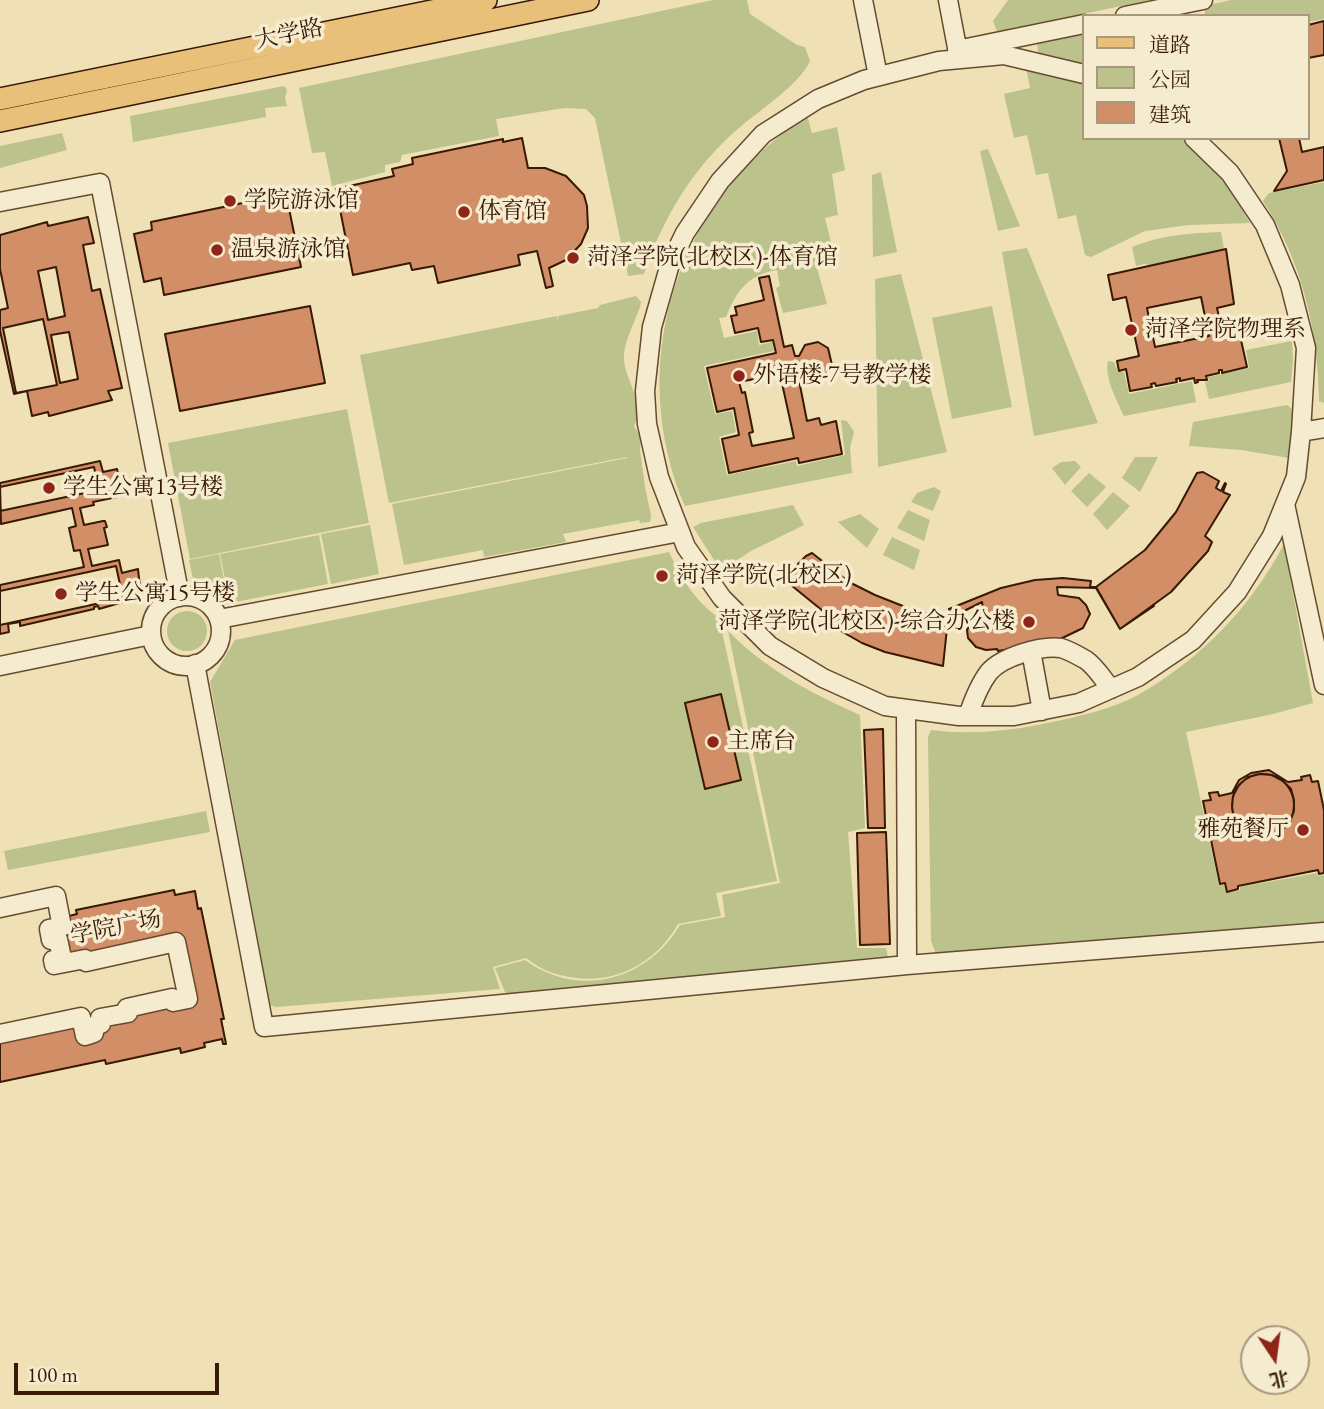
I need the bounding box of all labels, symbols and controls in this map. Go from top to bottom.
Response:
street label: 大学路 [252,14,326,56]
legend [1082,14,1310,140]
text: 道路 [1149,31,1191,58]
text: 公园 [1149,66,1191,93]
text: 建筑 [1149,101,1191,128]
place label: 学院游泳馆 [244,187,359,215]
marker: 学院游泳馆 [222,193,238,209]
place label: 体育馆 [478,198,547,226]
marker: 体育馆 [456,204,472,220]
place label: 温泉游泳馆 [231,236,346,264]
marker: 温泉游泳馆 [209,242,225,258]
place label: 菏泽学院(北校区)-体育馆 [587,244,838,272]
marker: 菏泽学院(北校区)-体育馆 [565,250,581,266]
place label: 菏泽学院物理系 [1145,316,1306,344]
marker: 菏泽学院物理系 [1123,322,1139,338]
place label: 外语楼-7号教学楼 [753,362,931,390]
marker: 外语楼-7号教学楼 [731,368,747,384]
place label: 学生公寓13号楼 [63,474,223,502]
marker: 学生公寓13号楼 [41,480,57,496]
place label: 菏泽学院(北校区) [676,562,851,590]
marker: 菏泽学院(北校区) [654,568,670,584]
place label: 学生公寓15号楼 [75,580,235,608]
marker: 学生公寓15号楼 [53,586,69,602]
place label: 菏泽学院(北校区)-综合办公楼 [718,608,1015,636]
marker: 菏泽学院(北校区)-综合办公楼 [1021,614,1037,630]
place label: 主席台 [727,728,796,756]
marker: 主席台 [705,734,721,750]
place label: 雅苑餐厅 [1197,816,1289,844]
marker: 雅苑餐厅 [1295,822,1311,838]
street label: 学院广场 [68,906,164,950]
north arrow [1240,1325,1310,1395]
scale bar [18,1350,222,1394]
text: 100 m [27,1361,78,1388]
text: 北 [1267,1365,1291,1393]

